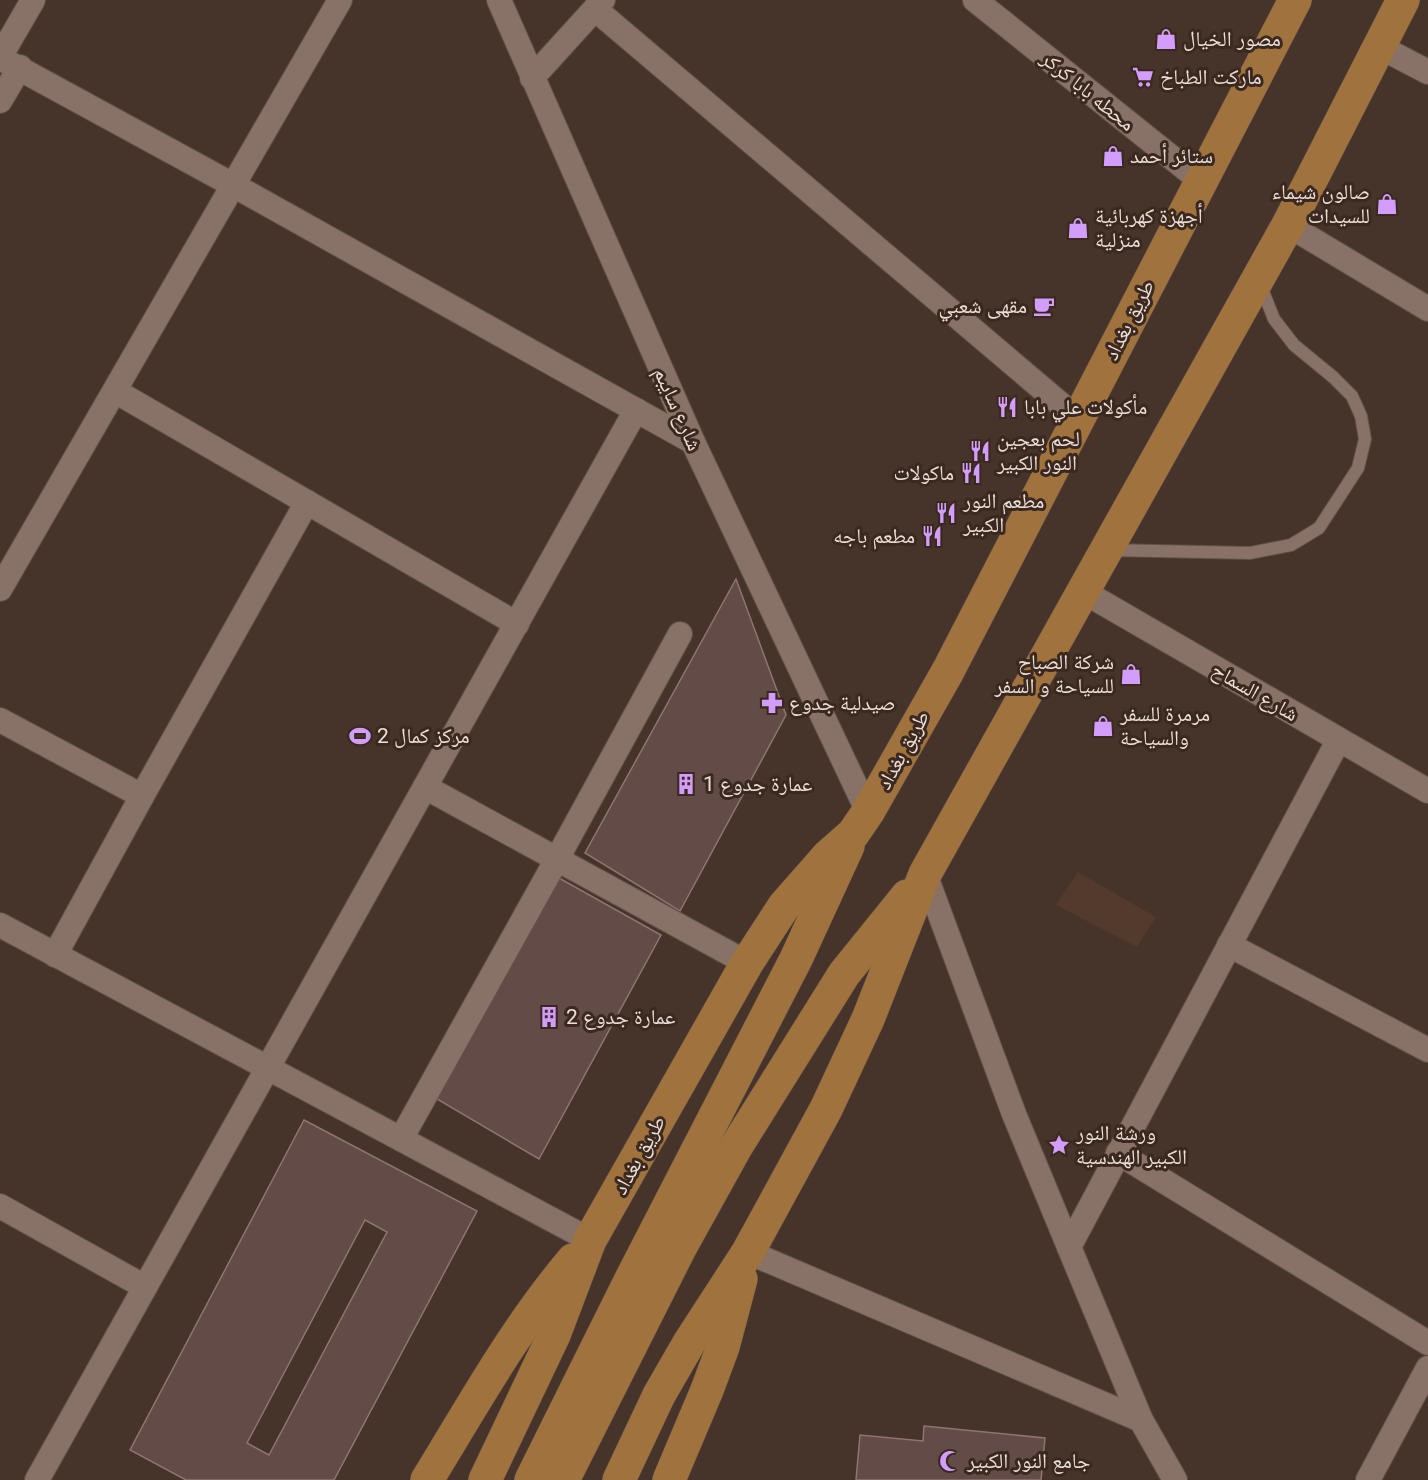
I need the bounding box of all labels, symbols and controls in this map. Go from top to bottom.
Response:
shop icon: مصور الخيال [1154,27,1178,51]
place label: مصور الخيال [1183,27,1281,51]
street label: محطه بابا كركر [1036,45,1140,136]
supermarket icon: ماركت الطباخ [1131,65,1155,89]
place label: ماركت الطباخ [1160,65,1262,90]
place label: ستائر أحمد [1130,143,1213,168]
shop icon: ستائر أحمد [1101,144,1125,168]
place label: صالون شيماء للسيدات [1272,180,1370,228]
shop icon: صالون شيماء للسيدات [1375,192,1399,216]
place label: أجهزة كهربائية منزلية [1095,203,1203,252]
shop icon: أجهزة كهربائية منزلية [1066,216,1090,240]
street label: طريق بغداد [1099,276,1160,364]
place label: مقهى شعبي [939,294,1027,322]
cafe icon: مقهى شعبي [1032,294,1056,318]
street label: شارع سايبم [647,364,707,455]
place label: مأكولات علي بابا [1024,394,1147,423]
restaurant icon: مأكولات علي بابا [995,395,1019,419]
place label: لحم بعجين النور الكبير [996,427,1080,475]
restaurant icon: لحم بعجين النور الكبير [968,439,992,463]
place label: ماكولات [893,461,954,485]
restaurant icon: ماكولات [959,461,983,485]
place label: مطعم النور الكبير [962,489,1044,537]
restaurant icon: مطعم النور الكبير [934,501,958,525]
place label: مطعم باجه [833,524,915,550]
restaurant icon: مطعم باجه [920,524,944,548]
place label: شركة الصباح للسياحة و السفر [994,650,1114,698]
street label: شارع السماح [1207,658,1303,727]
shop icon: شركة الصباح للسياحة و السفر [1119,662,1143,686]
pharmacy icon: صيدلية جدوع [760,691,784,715]
place label: صيدلية جدوع [789,691,896,716]
place label: مرمرة للسفر والسياحة [1119,702,1210,750]
street label: طريق بغداد [872,706,935,794]
shop icon: مرمرة للسفر والسياحة [1091,714,1115,738]
sports icon: مركز كمال 2 [348,724,372,748]
place label: مركز كمال 2 [377,724,470,748]
building icon: عمارة جدوع 1 [674,772,698,796]
place label: عمارة جدوع 1 [703,772,813,797]
building icon: عمارة جدوع 2 [537,1005,561,1029]
place label: عمارة جدوع 2 [566,1005,676,1030]
street label: طريق بغداد [608,1111,671,1199]
place label: ورشة النور الكبير الهندسية [1075,1121,1187,1169]
place icon: ورشة النور الكبير الهندسية [1047,1133,1071,1157]
mosque icon: جامع النور الكبير [938,1449,962,1473]
place label: جامع النور الكبير [966,1449,1090,1474]

